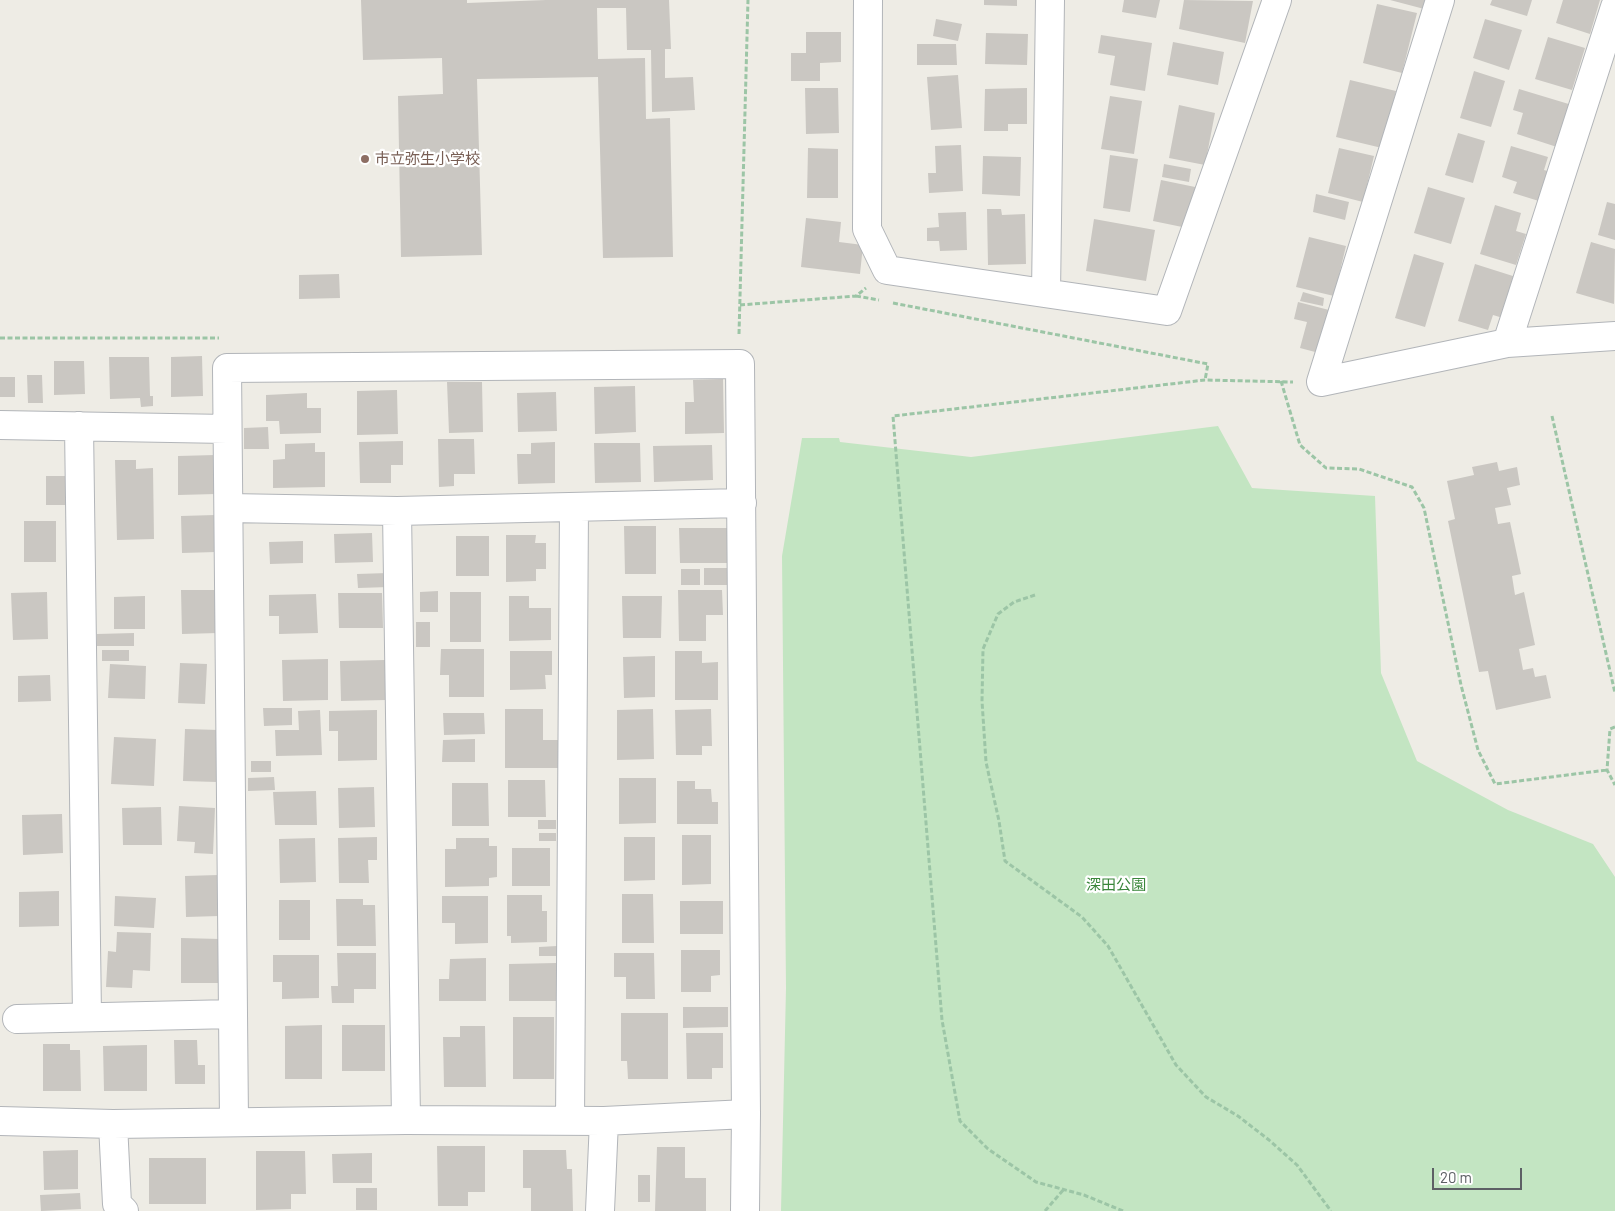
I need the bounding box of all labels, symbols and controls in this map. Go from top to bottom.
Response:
place label: 市立弥生小学校 [375,150,480,168]
marker: 市立弥生小学校 [359,153,371,165]
park label: 深田公園 [1086,876,1146,894]
scale bar [1435,1158,1525,1190]
text: 20 m [1440,1168,1472,1186]

